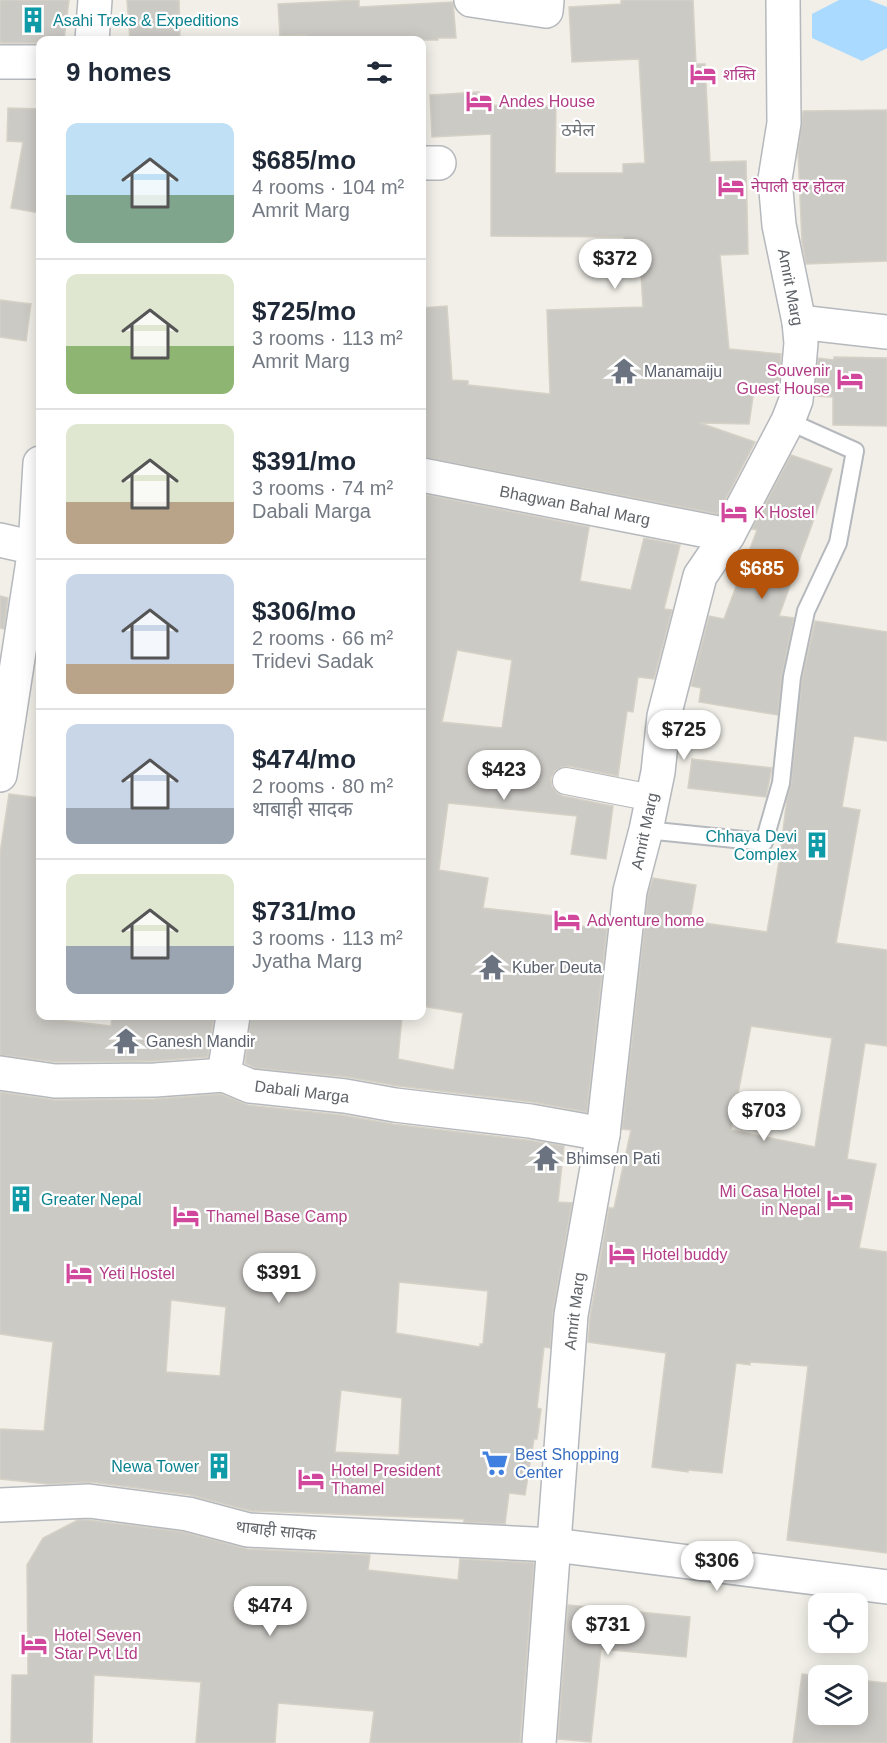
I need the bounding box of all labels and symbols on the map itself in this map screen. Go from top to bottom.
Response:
building icon: Asahi Treks & Expeditions [18,5,48,35]
place label: Asahi Treks & Expeditions [53,12,239,29]
hotel icon: शक्ति [688,59,718,89]
place label: शक्ति [723,66,757,83]
hotel icon: Andes House [464,86,494,116]
place label: Andes House [499,93,595,110]
district label: ठमेल [561,119,596,140]
hotel icon: नेपाली घर होटल [716,171,746,201]
place label: नेपाली घर होटल [751,177,846,195]
pin: $372 [579,239,651,290]
street label: Amrit Marg [775,247,806,327]
temple icon: Manamaiju [609,356,639,386]
place label: Souvenir Guest House [737,362,831,397]
place label: Manamaiju [644,363,722,380]
hotel icon: Souvenir Guest House [835,364,865,394]
street label: Bhagwan Bahal Marg [498,483,652,528]
hotel icon: K Hostel [719,497,749,527]
place label: K Hostel [754,504,814,521]
pin: $685 [726,549,798,600]
pin: $725 [648,710,720,761]
pin: $423 [468,750,540,801]
street label: Amrit Marg [628,791,661,871]
place label: Chhaya Devi Complex [705,828,797,863]
building icon: Chhaya Devi Complex [802,830,832,860]
hotel icon: Adventure home [552,905,582,935]
place label: Adventure home [587,912,705,929]
temple icon: Kuber Deuta [477,952,507,982]
place label: Kuber Deuta [512,959,602,976]
temple icon: Ganesh Mandir [111,1026,141,1056]
place label: Ganesh Mandir [146,1033,256,1050]
street label: Dabali Marga [254,1077,350,1106]
pin: $703 [728,1091,800,1142]
temple icon: Bhimsen Pati [531,1143,561,1173]
place label: Bhimsen Pati [566,1150,660,1167]
place label: Mi Casa Hotel in Nepal [720,1183,820,1218]
building icon: Greater Nepal [6,1184,36,1214]
hotel icon: Mi Casa Hotel in Nepal [825,1185,855,1215]
place label: Greater Nepal [41,1191,142,1208]
hotel icon: Thamel Base Camp [171,1201,201,1231]
place label: Thamel Base Camp [206,1208,347,1225]
hotel icon: Hotel buddy [607,1239,637,1269]
place label: Hotel buddy [642,1246,727,1263]
pin: $391 [243,1253,315,1304]
hotel icon: Yeti Hostel [64,1258,94,1288]
place label: Yeti Hostel [99,1265,175,1282]
street label: Amrit Marg [561,1271,588,1351]
place label: Best Shopping Center [515,1446,619,1481]
supermarket icon: Best Shopping Center [480,1448,510,1478]
building icon: Newa Tower [204,1451,234,1481]
place label: Newa Tower [111,1458,200,1475]
place label: Hotel President Thamel [331,1462,441,1497]
hotel icon: Hotel President Thamel [296,1464,326,1494]
street label: थाबाही सादक [235,1518,318,1543]
pin: $306 [681,1541,753,1592]
pin: $474 [234,1586,306,1637]
pin: $731 [572,1605,644,1656]
place label: Hotel Seven Star Pvt Ltd [54,1627,141,1662]
hotel icon: Hotel Seven Star Pvt Ltd [19,1629,49,1659]

